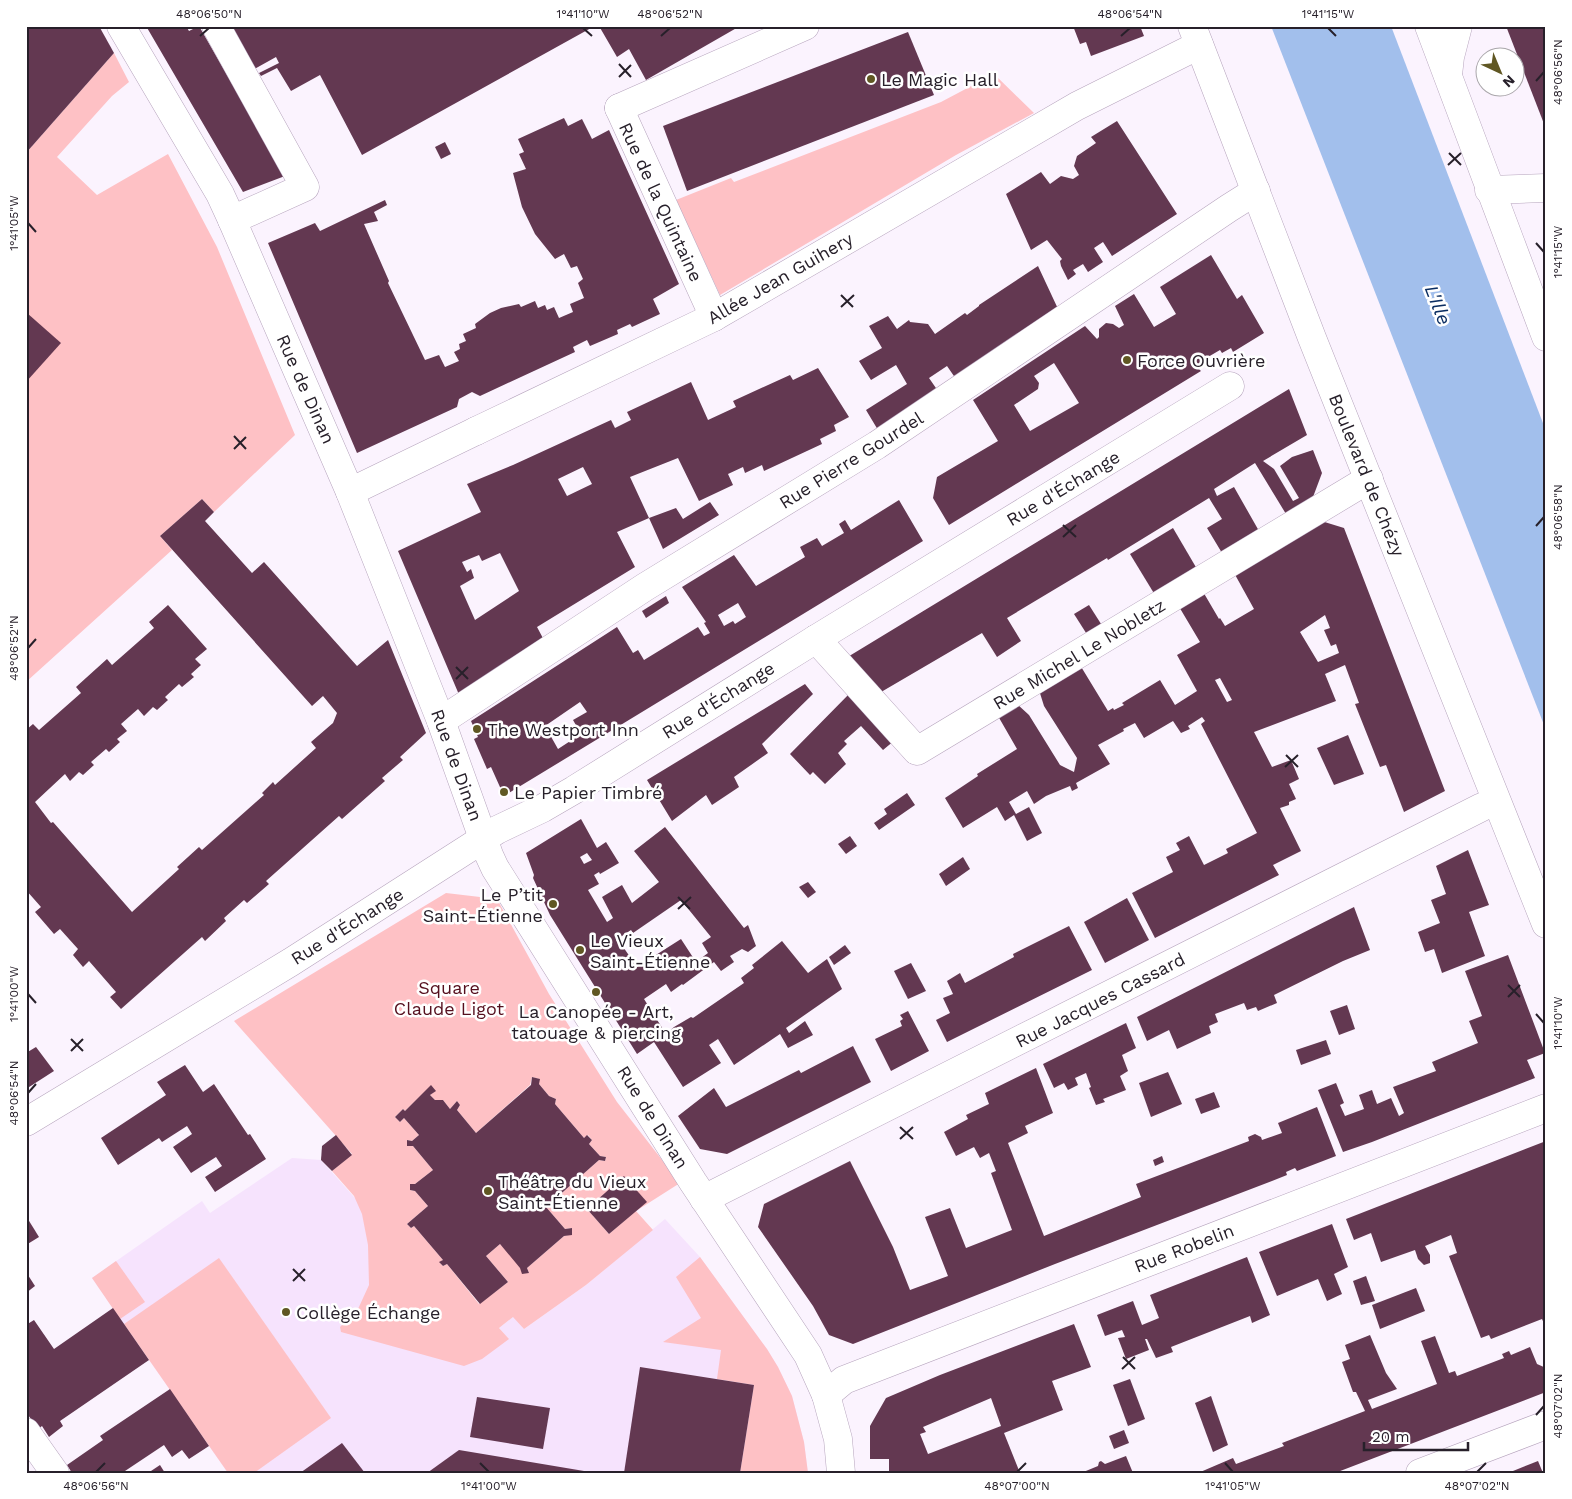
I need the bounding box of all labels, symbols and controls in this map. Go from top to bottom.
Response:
text: 48°06'50"N [176,7,242,21]
text: 1°41'10"W [556,7,610,21]
text: 48°06'52"N [637,7,703,21]
text: 48°06'54"N [1097,7,1163,21]
text: 1°41'15"W [1302,7,1355,21]
text: 48°06'56"N [1551,39,1565,105]
north arrow [1474,48,1524,98]
place label: Le Magic Hall [881,69,999,90]
text: N [1500,72,1518,91]
marker: Le Magic Hall [865,73,877,85]
street label: Rue de la Quintaine [615,119,707,285]
text: 1°41'05"W [7,195,21,251]
text: 1°41'15"W [1551,225,1565,278]
street label: Allée Jean Guihery [704,227,857,328]
water label: L'Ille [1420,282,1456,328]
street label: Rue de Dinan [273,331,339,447]
place label: Force Ouvrière [1137,350,1265,371]
marker: Force Ouvrière [1121,354,1133,366]
street label: Boulevard de Chézy [1325,391,1410,560]
street label: Rue Pierre Gourdel [775,407,927,513]
street label: Rue d'Échange [1002,446,1124,530]
text: 48°06'58"N [1551,484,1565,550]
street label: Rue Michel Le Nobletz [989,594,1169,714]
text: 48°06'52"N [7,615,21,681]
street label: Rue d'Échange [658,657,778,743]
street label: Rue de Dinan [427,706,487,824]
place label: The Westport Inn [487,719,639,740]
marker: The Westport Inn [471,723,483,735]
place label: Le Papier Timbré [514,782,662,803]
marker: Le Papier Timbré [498,786,510,798]
street label: Rue d'Échange [287,883,407,969]
place label: Le P’tit Saint-Étienne [423,884,543,926]
marker: Le P’tit Saint-Étienne [547,898,559,910]
place label: Le Vieux Saint-Étienne [590,930,710,972]
marker: Le Vieux Saint-Étienne [574,944,586,956]
street label: Rue Jacques Cassard [1012,948,1188,1052]
text: 1°41'00"W [7,966,21,1022]
park label: Square Claude Ligot [394,977,505,1019]
marker: La Canopée - Art, tatouage & piercing [590,986,602,998]
text: 1°41'10"W [1551,996,1565,1050]
place label: La Canopée - Art, tatouage & piercing [511,1001,681,1043]
text: 48°06'54"N [7,1060,21,1126]
street label: Rue de Dinan [613,1062,693,1172]
place label: Théâtre du Vieux Saint-Étienne [498,1171,646,1213]
marker: Théâtre du Vieux Saint-Étienne [482,1185,494,1197]
street label: Rue Robelin [1131,1219,1237,1277]
place label: Collège Échange [296,1302,440,1323]
marker: Collège Échange [280,1306,292,1318]
text: 48°07'02"N [1551,1373,1565,1439]
scale bar [1364,1419,1468,1451]
text: 20 m [1372,1428,1410,1446]
text: 48°06'56"N [63,1479,129,1493]
text: 1°41'00"W [461,1479,517,1493]
text: 48°07'00"N [984,1479,1050,1493]
text: 1°41'05"W [1205,1479,1261,1493]
text: 48°07'02"N [1444,1479,1510,1493]

